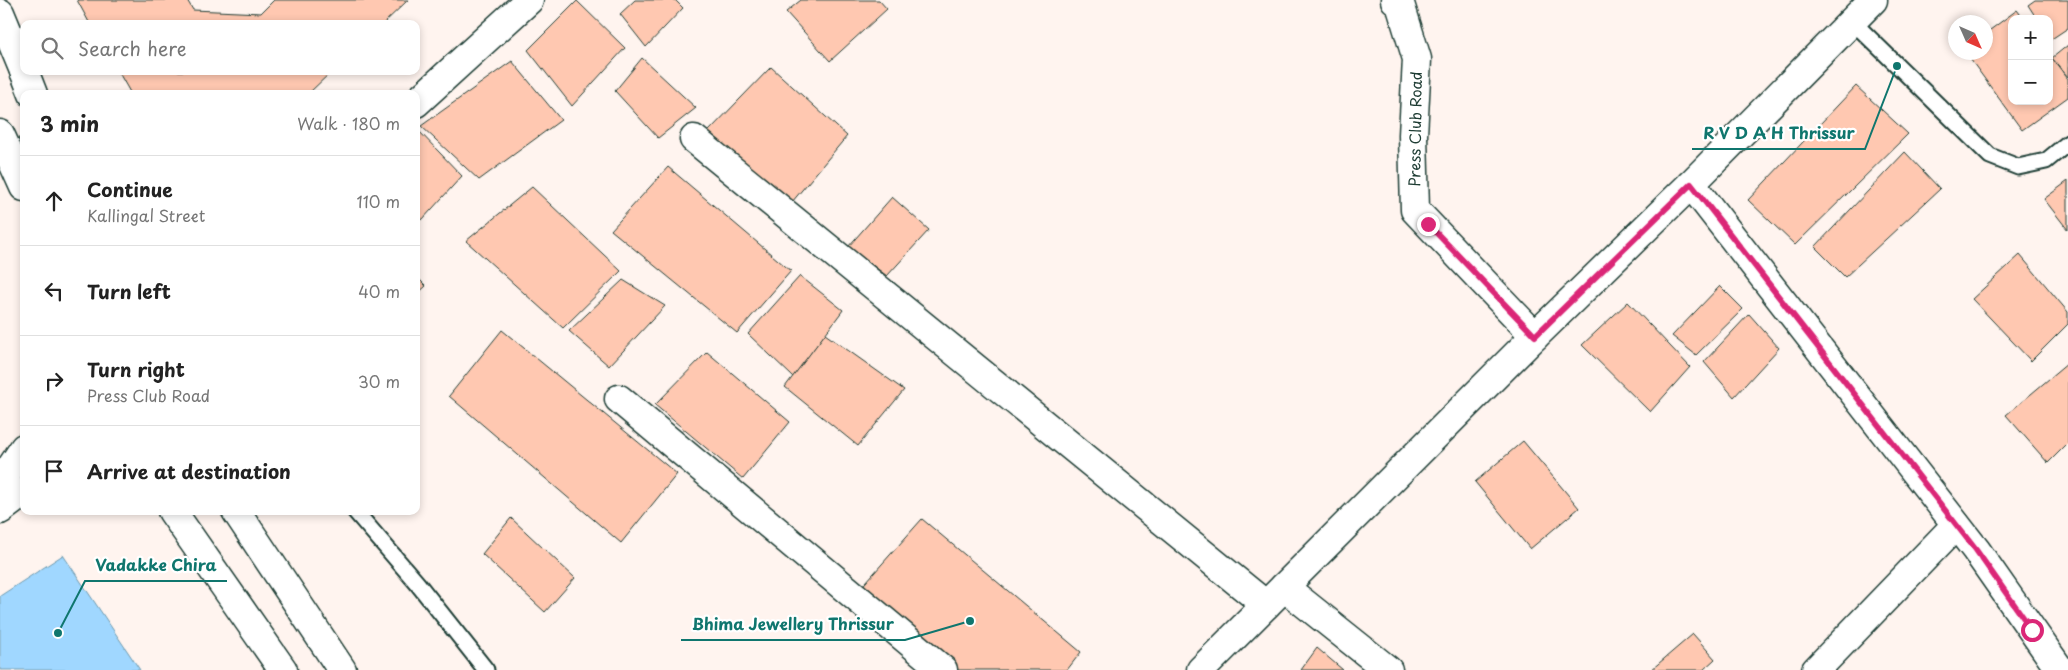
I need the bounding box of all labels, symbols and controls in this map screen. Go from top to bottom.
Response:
north arrow [1948,15,1993,60]
map controls [2008,15,2053,105]
button: + [2008,15,2053,60]
search box [20,20,420,75]
icon: search [38,34,66,62]
text: Search here [78,34,187,62]
button: − [2008,60,2053,105]
street label: Press Club Road [1402,71,1427,187]
text: 3 min [40,107,99,139]
text: Walk · 180 m [297,111,400,135]
callout: R V D A H Thrissur [1692,118,1865,149]
text: R V D A H Thrissur [1703,120,1856,144]
text: Continue [87,175,173,203]
icon: ahead [40,187,68,215]
text: 110 m [357,189,400,213]
text: Kallingal Street [87,203,205,227]
route end [1417,213,1440,236]
icon: left [40,277,68,305]
text: Turn left [87,277,171,305]
text: 40 m [358,279,400,303]
text: Turn right [87,355,185,383]
icon: right [40,367,68,395]
text: 30 m [358,369,400,393]
text: Press Club Road [87,383,210,407]
icon: arrive [40,457,68,485]
text: Arrive at destination [87,457,291,485]
callout: Vadakke Chira [85,550,227,581]
text: Vadakke Chira [95,552,217,576]
callout: Bhima Jewellery Thrissur [681,609,905,640]
text: Bhima Jewellery Thrissur [692,611,895,635]
route start [2021,619,2044,642]

